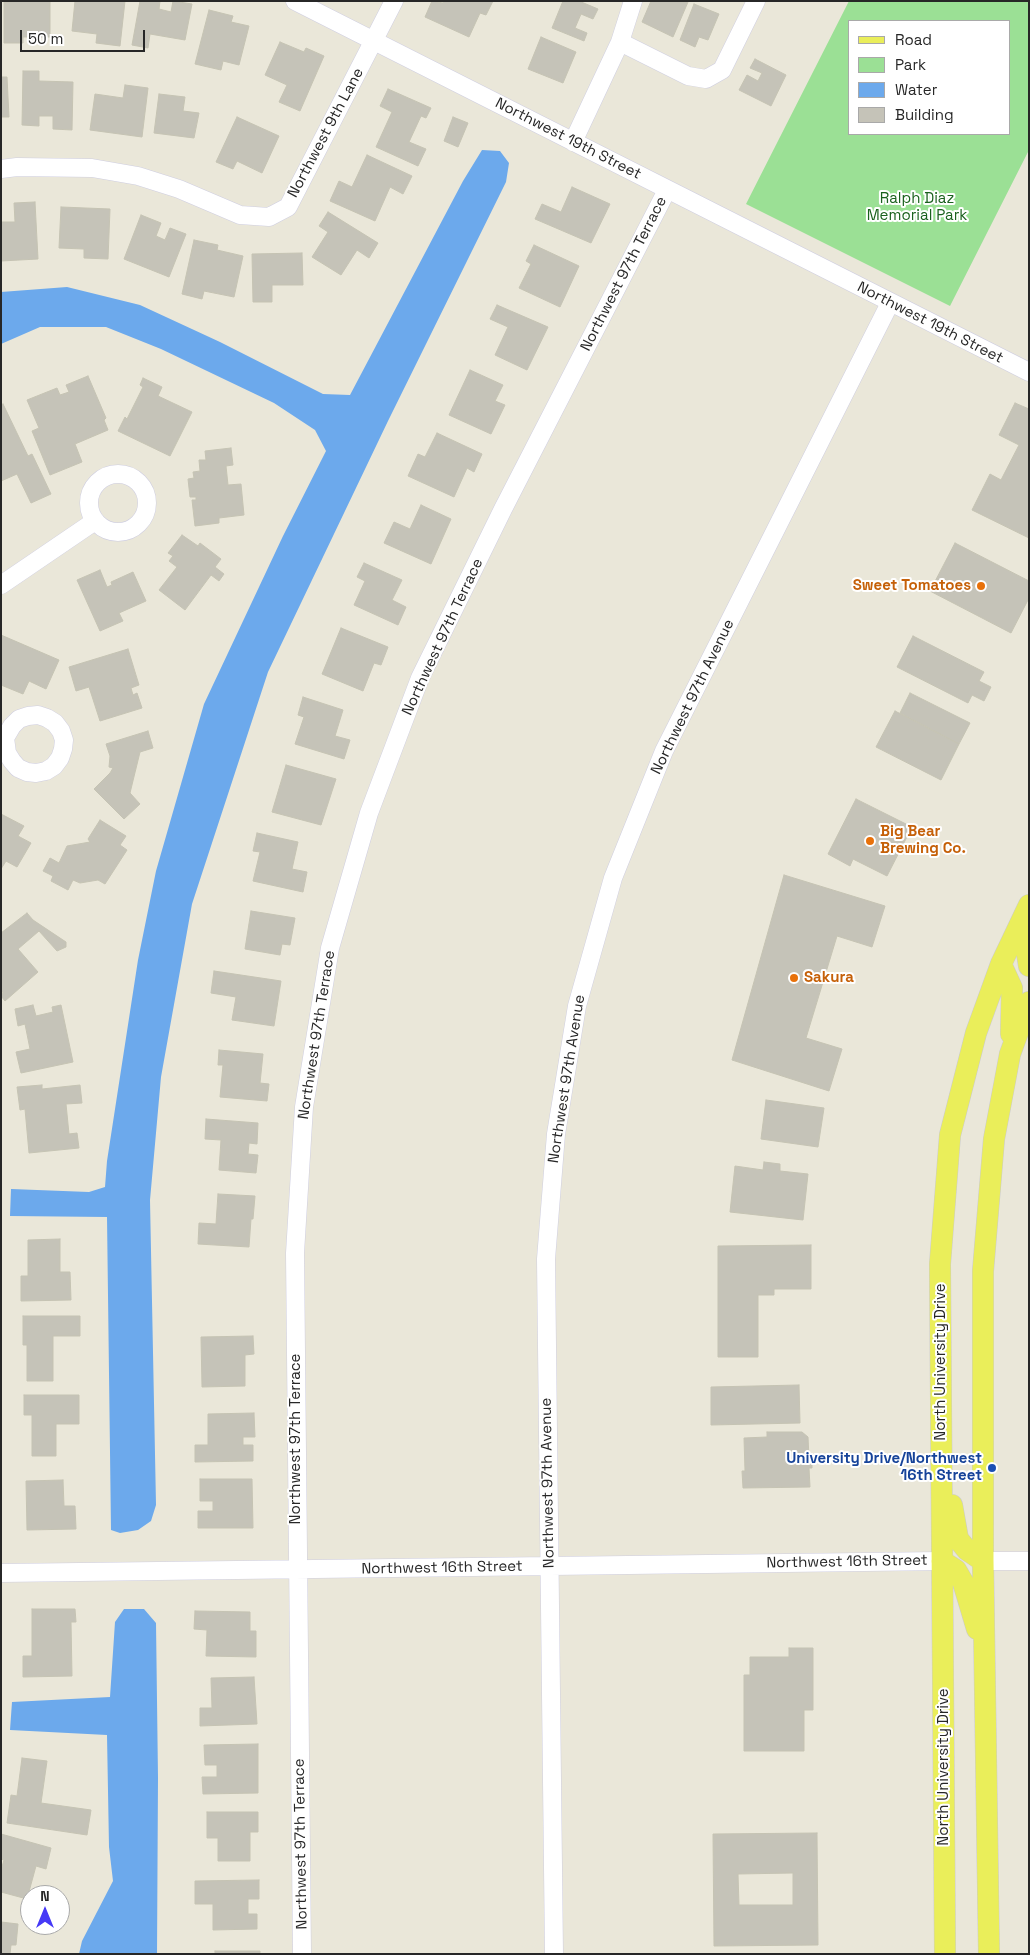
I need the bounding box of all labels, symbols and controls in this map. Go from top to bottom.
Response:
scale bar [22,20,148,52]
legend [848,20,1010,135]
text: 50 m [28,29,63,48]
text: Road [895,30,932,49]
text: Park [895,55,926,74]
street label: Northwest 9th Lane [284,65,368,201]
text: Water [895,80,937,99]
street label: Northwest 19th Street [492,94,644,184]
text: Building [895,105,954,124]
park label: Ralph Diaz Memorial Park [867,190,967,225]
street label: Northwest 97th Terrace [577,194,671,354]
street label: Northwest 19th Street [854,278,1006,368]
street label: Northwest 97th Terrace [399,556,487,718]
place label: Sweet Tomatoes [853,577,971,595]
marker: Sweet Tomatoes [975,580,987,592]
street label: Northwest 97th Avenue [648,616,738,778]
place label: Big Bear Brewing Co. [880,823,966,858]
marker: Big Bear Brewing Co. [864,835,876,847]
street label: Northwest 97th Terrace [295,949,339,1121]
place label: Sakura [804,969,854,987]
marker: Sakura [788,972,800,984]
street label: Northwest 97th Avenue [545,993,589,1165]
street label: North University Drive [932,1283,950,1441]
street label: Northwest 97th Terrace [287,1354,305,1524]
street label: Northwest 97th Avenue [538,1398,558,1568]
place label: University Drive/Northwest 16th Street [786,1450,982,1485]
marker: University Drive/Northwest 16th Street [986,1462,998,1474]
street label: Northwest 16th Street [766,1552,928,1572]
street label: Northwest 16th Street [361,1558,523,1578]
street label: North University Drive [935,1688,953,1846]
street label: Northwest 97th Terrace [291,1758,311,1930]
north arrow [20,1885,70,1935]
text: N [40,1887,50,1905]

